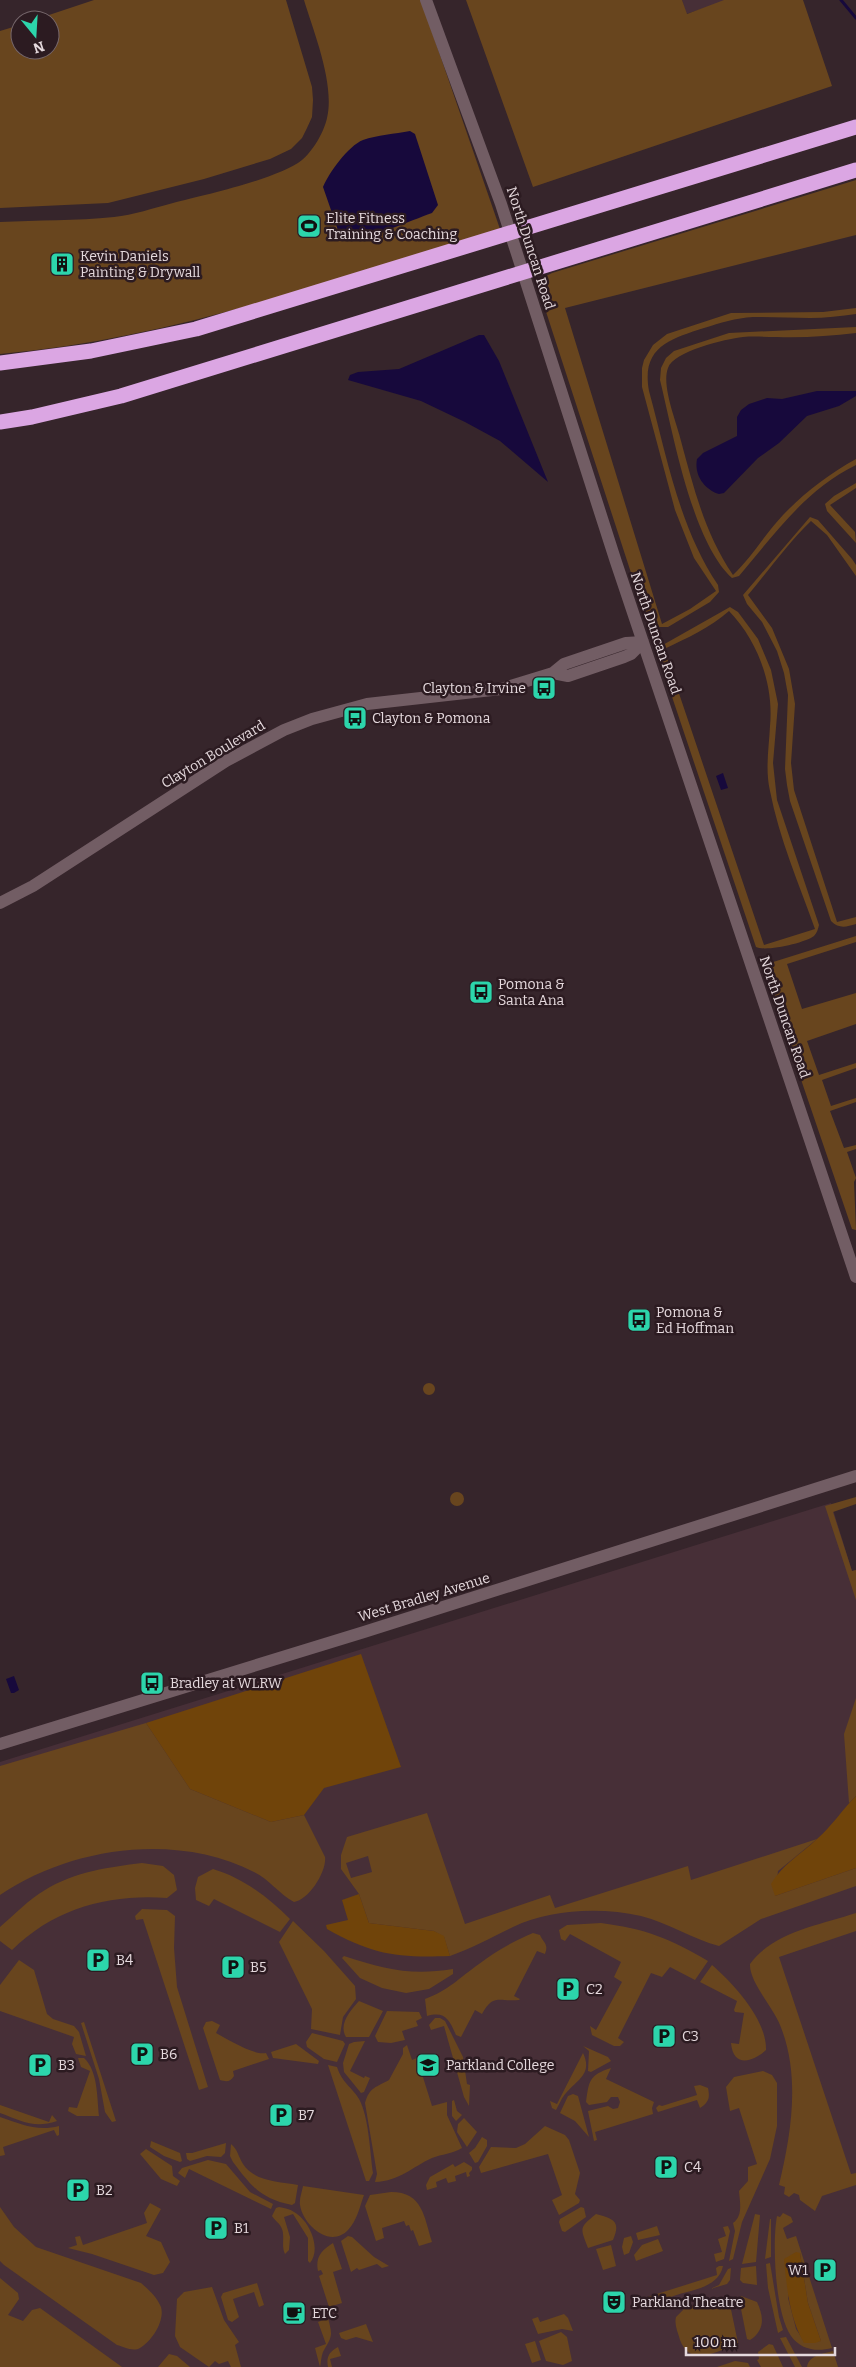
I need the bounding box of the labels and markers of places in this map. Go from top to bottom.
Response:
place label: Elite Fitness Training & Coaching [326,210,457,243]
sports icon: Elite Fitness Training & Coaching [296,213,322,239]
place label: Kevin Daniels Painting & Drywall [80,248,200,281]
building icon: Kevin Daniels Painting & Drywall [49,251,75,277]
bus stop icon: Clayton & Irvine [531,675,557,701]
place label: Clayton & Irvine [423,680,526,697]
bus stop icon: Clayton & Pomona [342,705,368,731]
place label: Clayton & Pomona [372,710,491,727]
place label: Pomona & Santa Ana [498,976,565,1009]
bus stop icon: Pomona & Santa Ana [468,979,494,1005]
place label: Pomona & Ed Hoffman [656,1304,734,1337]
bus stop icon: Pomona & Ed Hoffman [626,1307,652,1333]
bus stop icon: Bradley at WLRW [139,1670,165,1696]
place label: Bradley at WLRW [170,1675,283,1692]
parking icon: B4 [85,1947,111,1973]
place label: B4 [116,1952,133,1969]
parking icon: B5 [220,1954,246,1980]
place label: B5 [250,1959,267,1976]
parking icon: C2 [555,1976,581,2002]
place label: C2 [586,1981,603,1998]
parking icon: C3 [651,2023,677,2049]
place label: C3 [682,2028,699,2045]
parking icon: B6 [129,2041,155,2067]
place label: B6 [160,2046,177,2063]
parking icon: B3 [27,2052,53,2078]
school or university icon: Parkland College [415,2052,441,2078]
place label: B3 [58,2057,75,2074]
place label: Parkland College [446,2057,554,2074]
parking icon: B7 [268,2102,294,2128]
place label: B7 [298,2107,314,2124]
parking icon: C4 [653,2154,679,2180]
place label: C4 [684,2159,701,2176]
parking icon: B2 [65,2177,91,2203]
place label: B2 [96,2182,113,2199]
parking icon: B1 [203,2215,229,2241]
place label: B1 [234,2220,249,2237]
parking icon: W1 [812,2257,838,2283]
place label: W1 [788,2262,808,2279]
theatre icon: Parkland Theatre [601,2289,627,2315]
place label: Parkland Theatre [632,2294,743,2311]
cafe icon: ETC [281,2300,307,2326]
place label: ETC [312,2305,337,2322]

